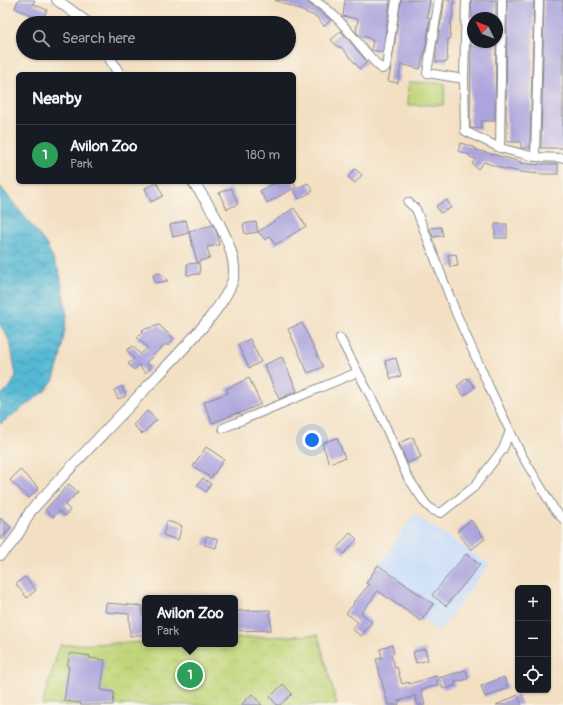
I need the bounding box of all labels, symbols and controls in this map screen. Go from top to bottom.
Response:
north arrow [467,12,503,48]
search box [16,16,296,60]
icon: search [30,27,52,49]
text: Search here [62,29,135,48]
text: Nearby [32,88,81,109]
text: Avilon Zoo [70,137,137,156]
text: 1 [42,147,48,163]
text: 180 m [245,147,280,163]
text: Park [70,156,93,172]
your location [302,430,322,450]
map controls [515,585,551,693]
button: + [515,585,551,621]
popup [142,595,238,647]
text: Avilon Zoo [156,604,224,623]
button: − [515,621,551,657]
text: Park [156,623,179,639]
button: locate [515,657,551,693]
pin: 1 [177,660,203,690]

